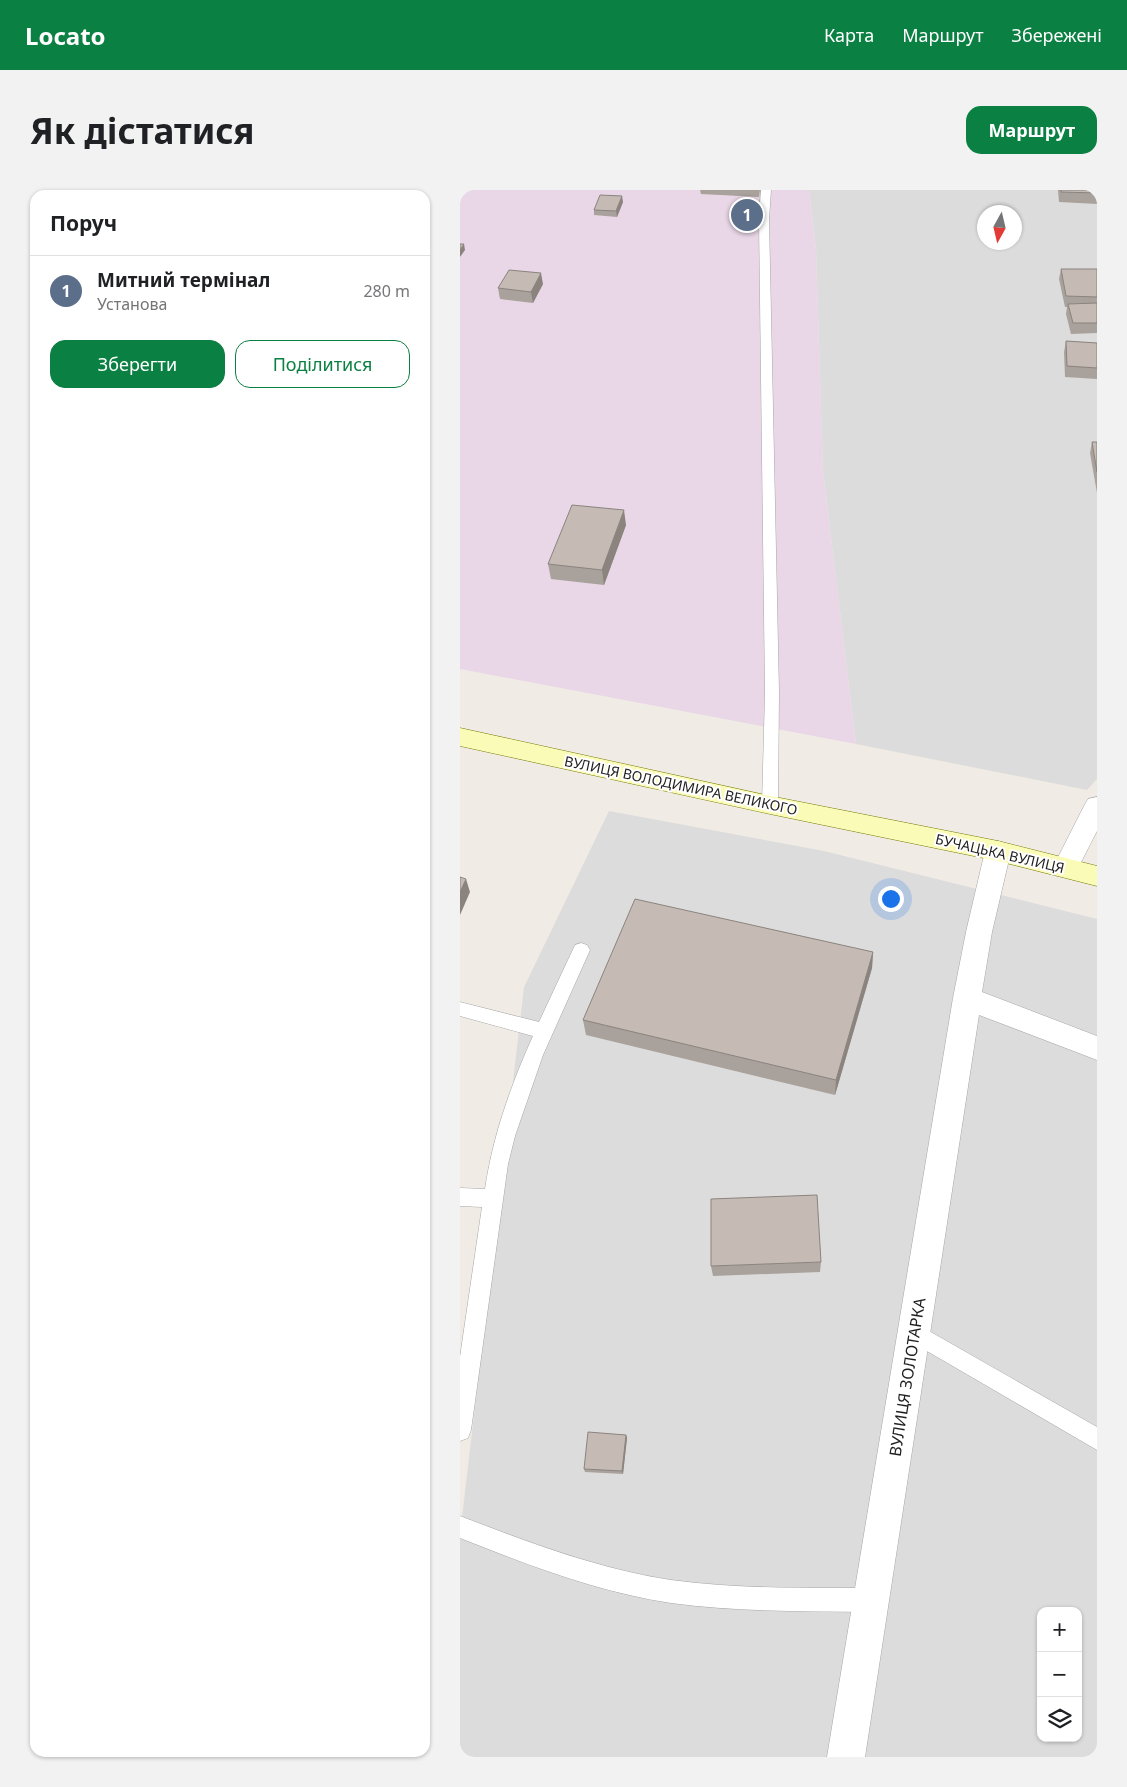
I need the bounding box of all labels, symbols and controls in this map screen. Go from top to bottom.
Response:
text: Locato [25,19,106,52]
text: Карта [824,23,874,47]
text: Маршрут [902,23,984,47]
text: Збережені [1012,23,1102,47]
button: Маршрут [966,106,1097,154]
text: Як дістатися [30,107,255,154]
pin: 1 [731,196,763,234]
north arrow [977,205,1022,250]
text: Поруч [50,209,117,237]
text: Митний термінал [97,267,270,293]
text: 1 [61,280,71,302]
text: 280 m [363,280,410,302]
text: Установа [97,293,167,315]
button: Зберегти [50,340,225,388]
button: Поділитися [235,340,410,388]
street label: ВУЛИЦЯ ВОЛОДИМИРА ВЕЛИКОГО [563,751,799,819]
street label: БУЧАЦЬКА ВУЛИЦЯ [934,829,1066,877]
your location [878,886,904,912]
street label: ВУЛИЦЯ ЗОЛОТАРКА [884,1295,931,1458]
map controls [1037,1607,1082,1742]
button: + [1037,1607,1082,1652]
button: − [1037,1652,1082,1697]
button: layers [1037,1697,1082,1742]

